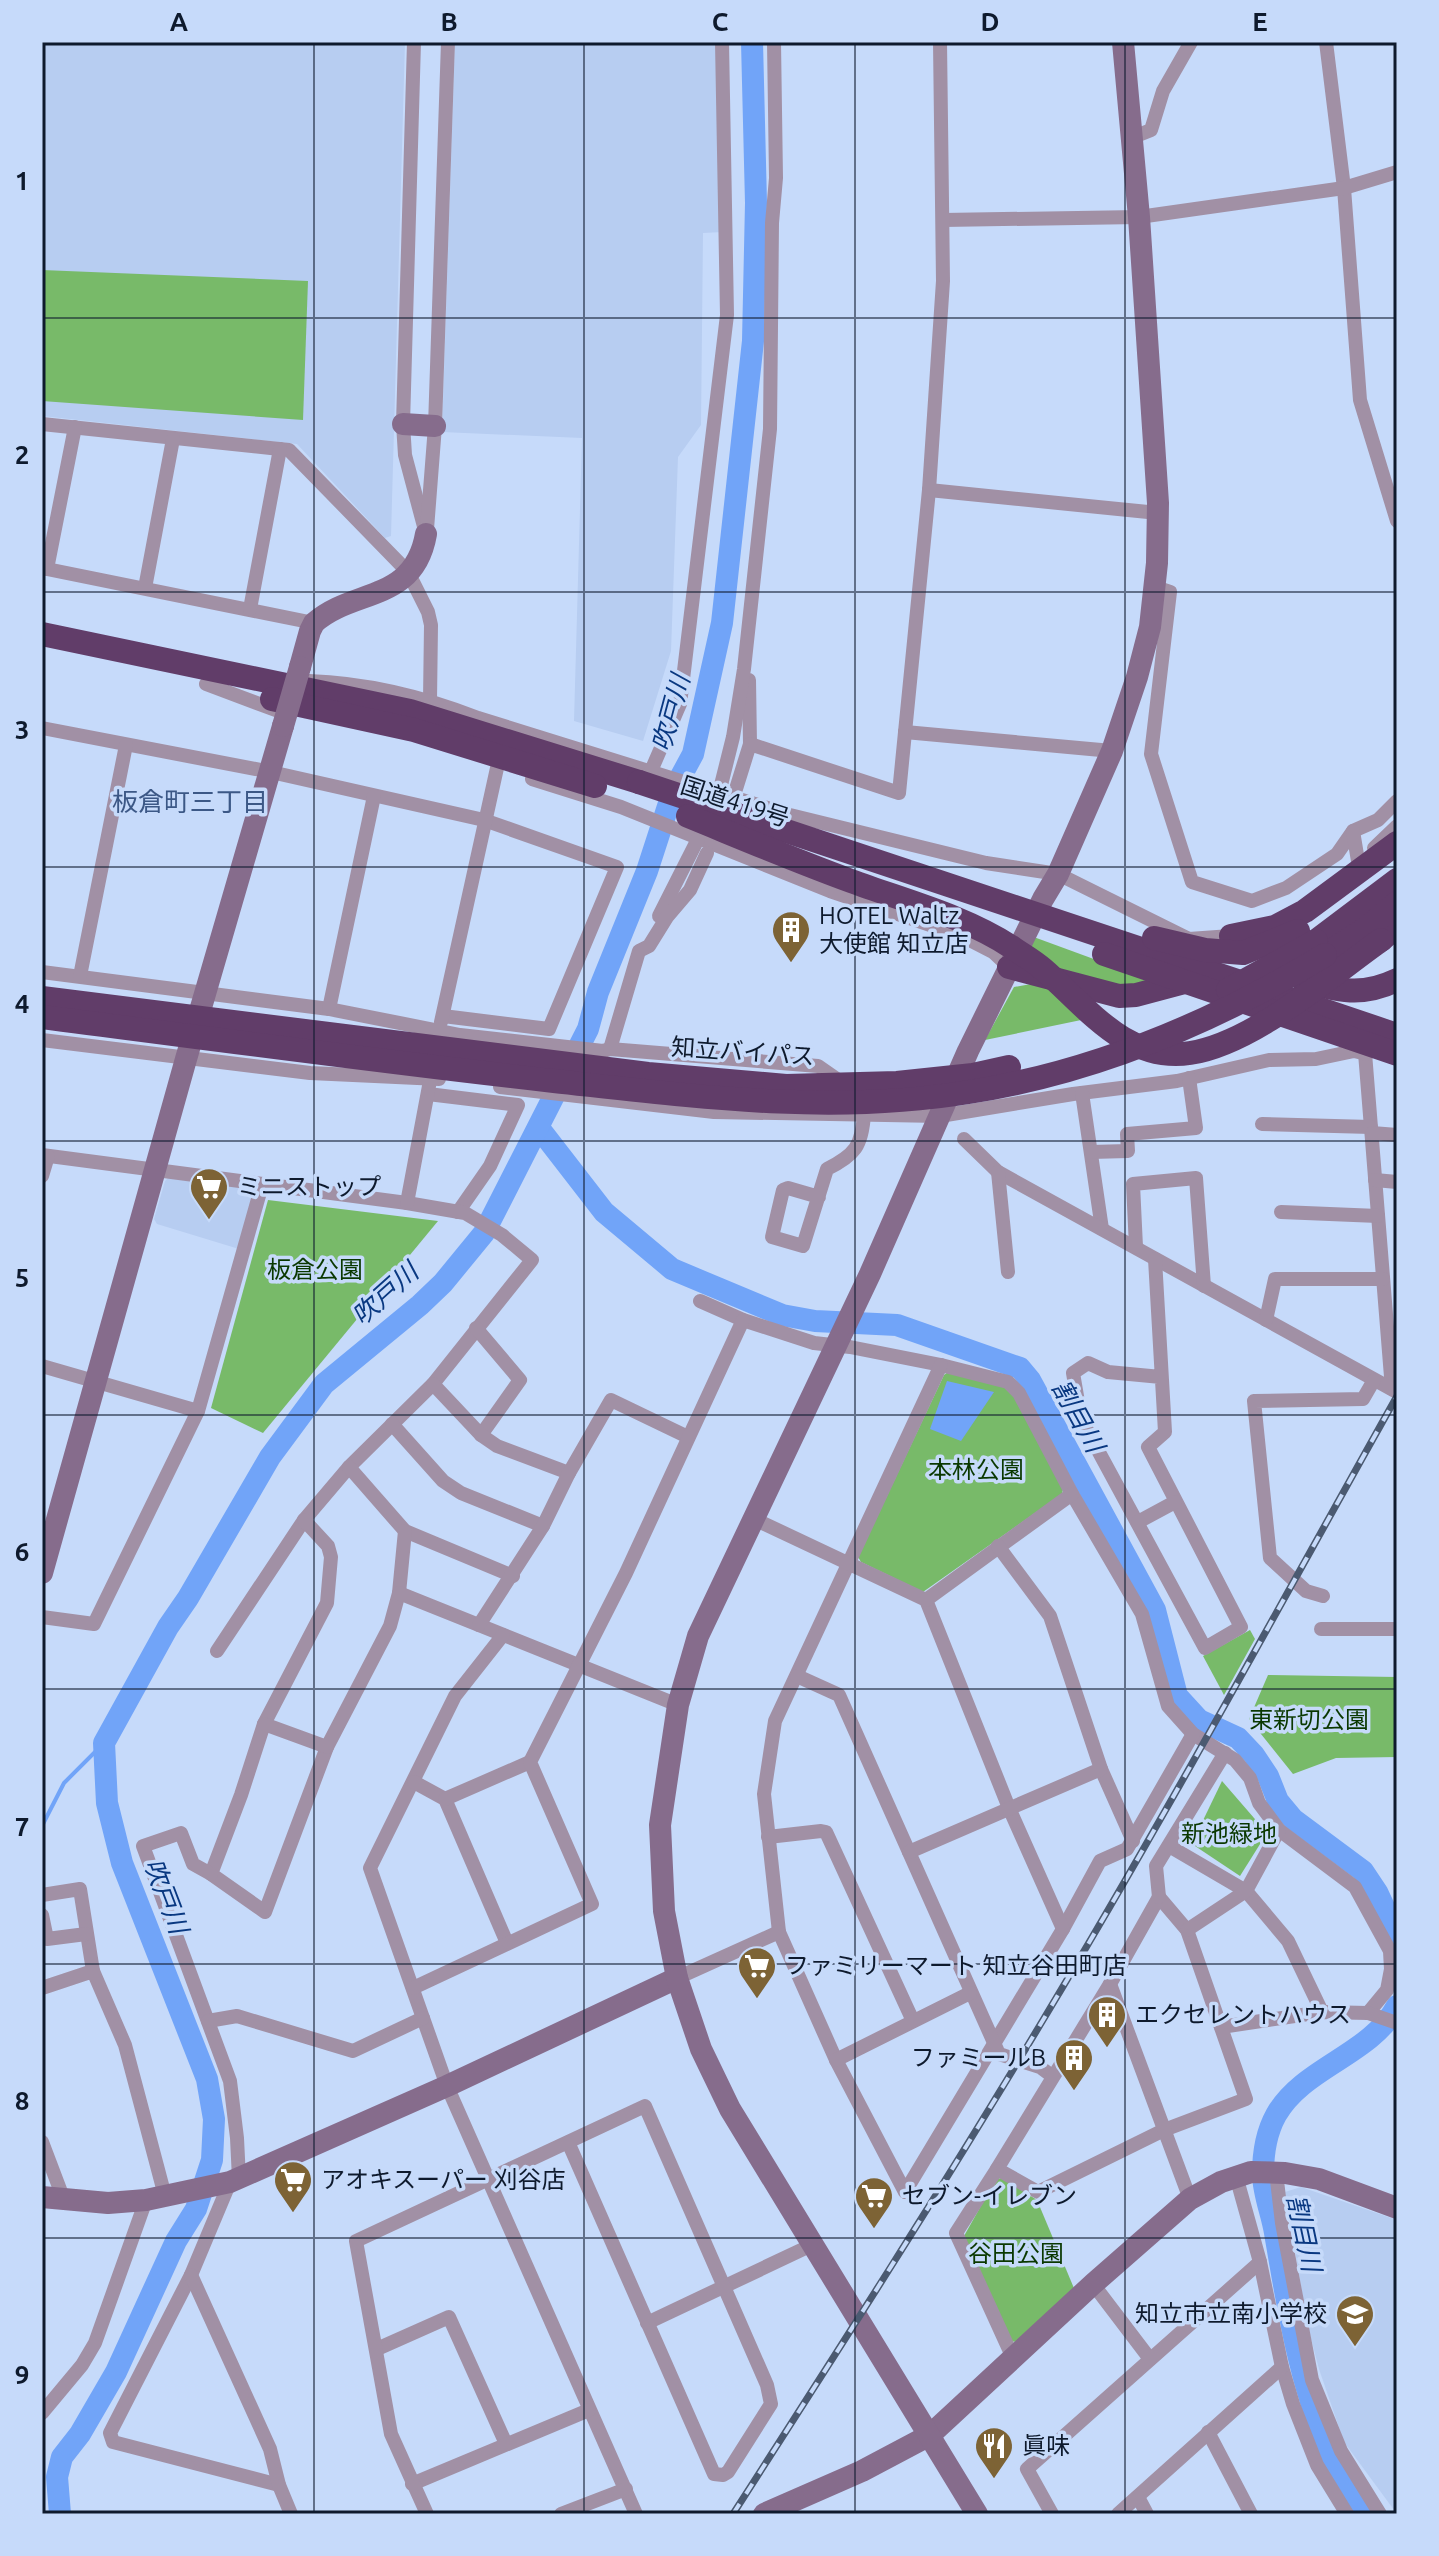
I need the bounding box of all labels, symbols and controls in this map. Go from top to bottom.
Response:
text: A [170,7,189,36]
text: B [440,7,458,36]
text: C [712,7,729,36]
text: D [981,7,999,36]
text: E [1252,7,1268,36]
text: 1 [15,166,29,195]
text: 2 [15,440,29,469]
water label: 吹戸川 [646,669,695,754]
text: 3 [15,715,29,744]
street label: 国道419号 [677,771,793,832]
district label: 板倉町三丁目 [112,787,268,816]
place label: HOTEL Waltz 大使館 知立店 [819,902,969,957]
building icon: HOTEL Waltz 大使館 知立店 [770,909,812,964]
text: 4 [15,989,29,1018]
street label: 知立バイパス [671,1033,816,1070]
supermarket icon: ミニストップ [188,1166,230,1221]
place label: ミニストップ [237,1173,381,1200]
water label: 吹戸川 [346,1255,426,1331]
park label: 板倉公園 [267,1256,363,1283]
text: 5 [15,1263,29,1292]
water label: 割目川 [1047,1375,1111,1460]
park label: 本林公園 [928,1456,1024,1483]
text: 6 [15,1537,29,1566]
park label: 東新切公園 [1249,1706,1369,1733]
text: 7 [15,1812,29,1841]
park label: 新池緑地 [1181,1820,1277,1847]
water label: 吹戸川 [139,1854,195,1940]
supermarket icon: ファミリーマート 知立谷田町店 [736,1945,778,2000]
place label: ファミリーマート 知立谷田町店 [785,1952,1127,1979]
building icon: エクセレントハウス [1086,1994,1128,2049]
place label: エクセレントハウス [1135,2001,1351,2028]
building icon: ファミールB [1053,2037,1095,2092]
place label: ファミールB [911,2044,1046,2071]
text: 8 [15,2086,29,2115]
supermarket icon: アオキスーパー 刈谷店 [272,2159,314,2214]
place label: アオキスーパー 刈谷店 [321,2166,566,2193]
supermarket icon: セブン-イレブン [853,2175,895,2230]
place label: セブン-イレブン [902,2182,1077,2209]
water label: 割目川 [1282,2192,1327,2277]
park label: 谷田公園 [968,2240,1064,2267]
school or university icon: 知立市立南小学校 [1334,2293,1376,2348]
place label: 知立市立南小学校 [1135,2300,1327,2327]
text: 9 [15,2360,29,2389]
restaurant icon: 眞味 [973,2425,1015,2480]
place label: 眞味 [1022,2432,1070,2459]

